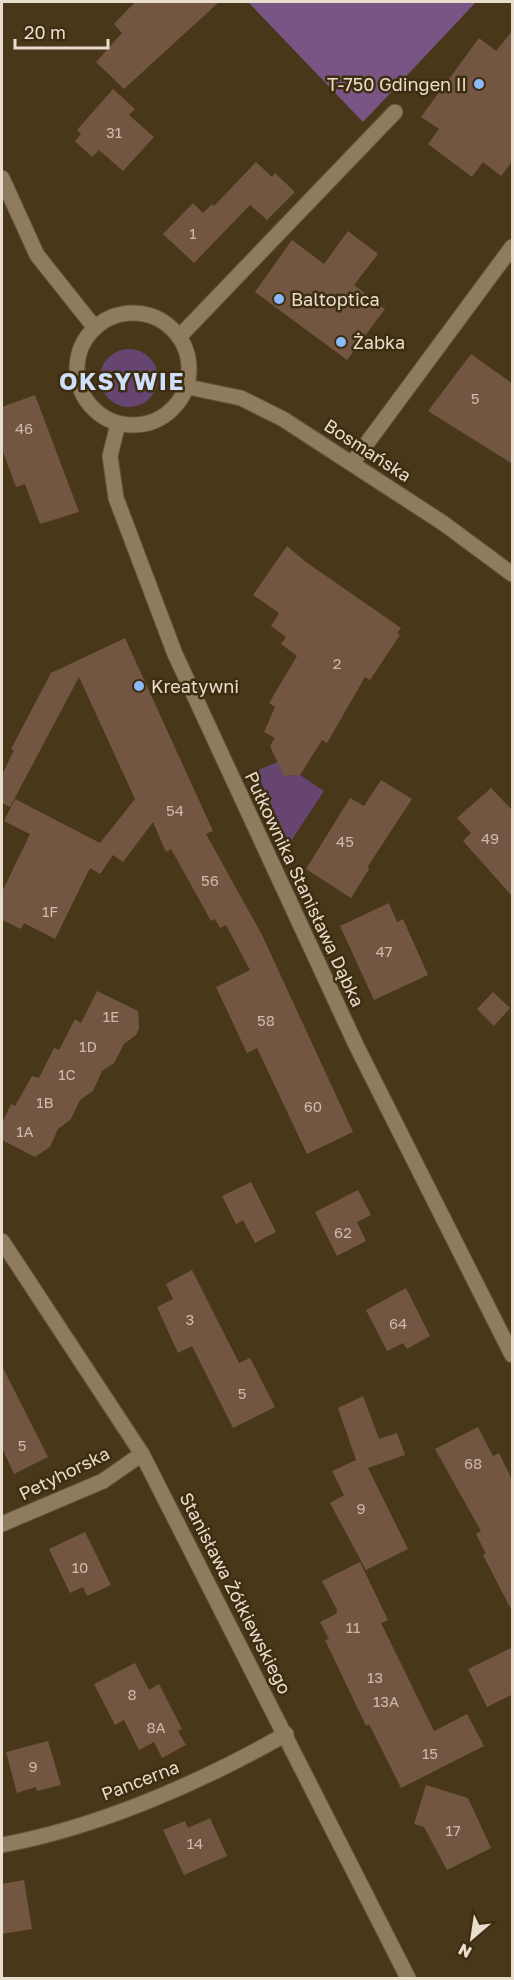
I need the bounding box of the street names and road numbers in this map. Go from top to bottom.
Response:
street label: Bosmańska [320,414,416,486]
street label: Pułkownika Stanisława Dąbka [241,768,369,1010]
street label: Petyhorska [15,1442,113,1504]
street label: Stanisława Żółkiewskiego [176,1489,296,1697]
street label: Pancerna [98,1755,182,1805]

